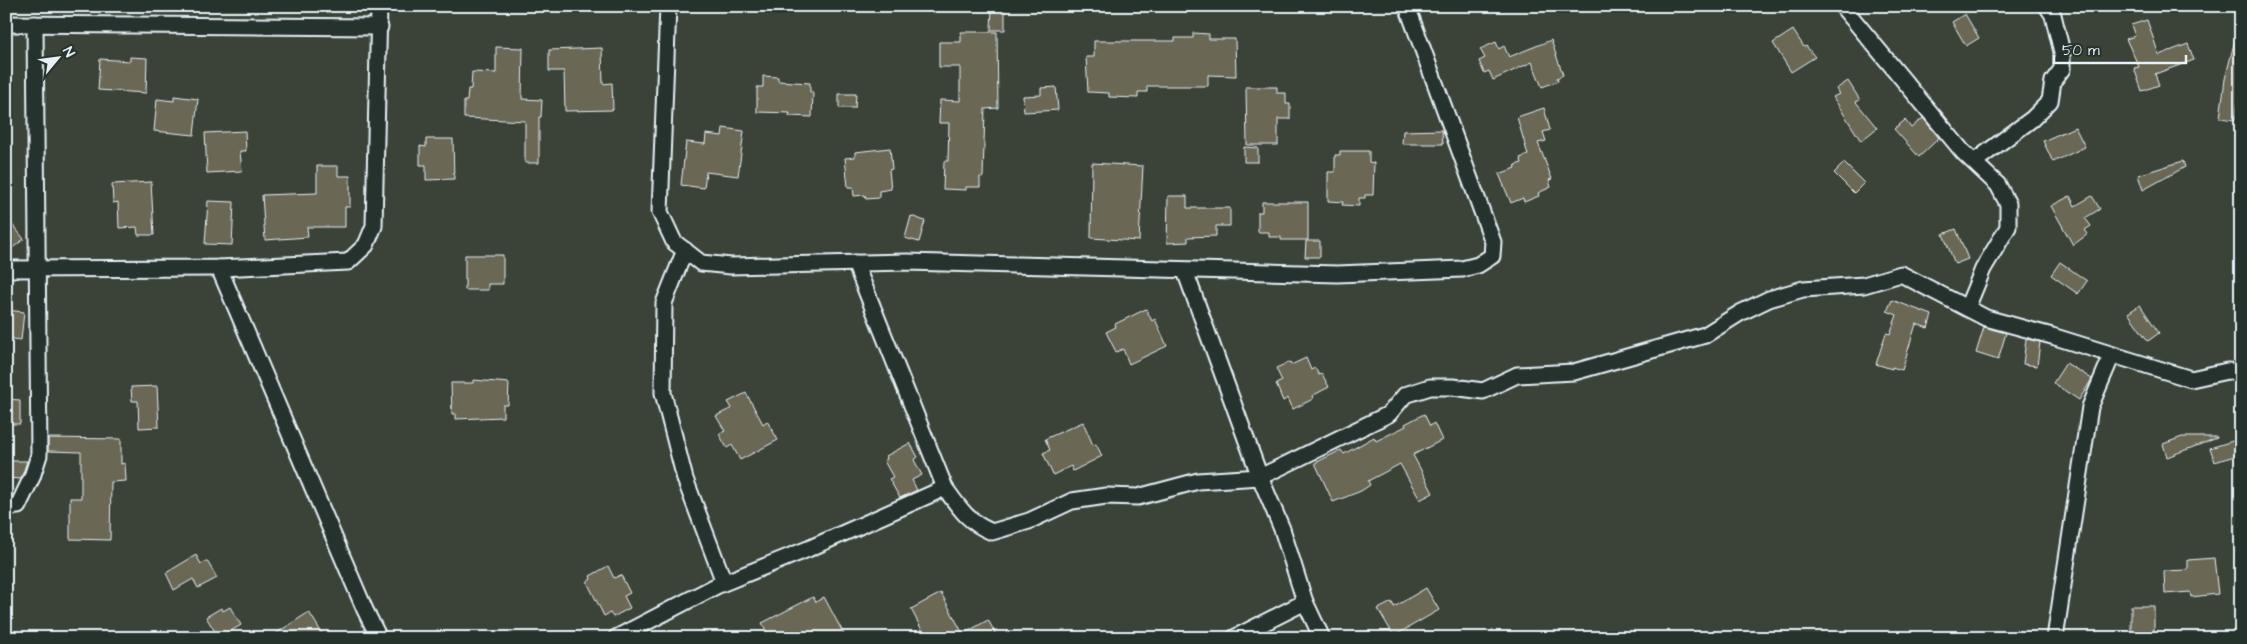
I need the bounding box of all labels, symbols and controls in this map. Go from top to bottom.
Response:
north arrow [32,32,82,82]
scale bar [2054,32,2187,64]
text: 50 m [2062,40,2100,61]
text: N [58,43,79,61]

